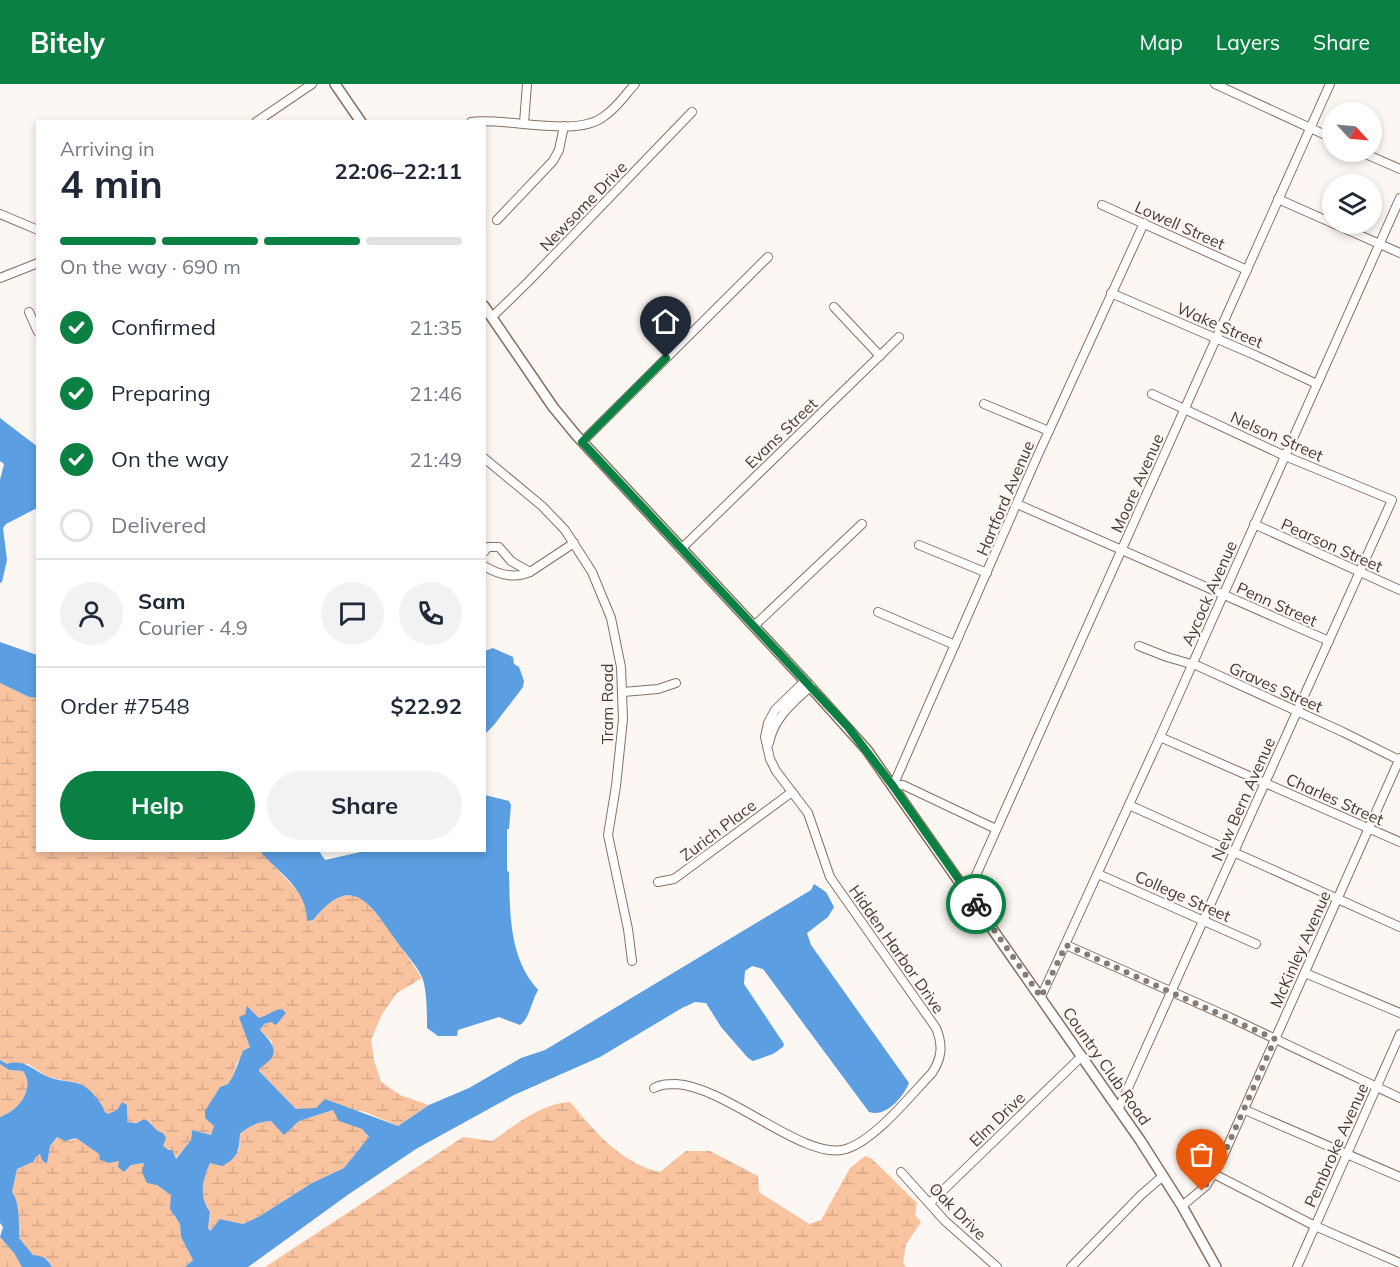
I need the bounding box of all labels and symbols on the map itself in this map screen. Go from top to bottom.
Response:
north arrow [1322,102,1382,162]
street label: Newsome Drive [535,157,631,255]
street label: Lowell Street [1132,196,1228,254]
pin [640,296,691,358]
street label: Wake Street [1174,298,1266,352]
street label: Evans Street [741,393,822,472]
street label: Nelson Street [1228,407,1327,465]
street label: Moore Avenue [1106,430,1168,536]
street label: Hartford Avenue [972,437,1038,559]
street label: Pearson Street [1278,514,1386,576]
street label: Aycock Avenue [1177,537,1241,649]
street label: Penn Street [1234,577,1321,631]
street label: Graves Street [1226,657,1326,717]
street label: Tram Road [597,663,617,745]
street label: New Bern Avenue [1207,734,1279,864]
street label: Charles Street [1283,769,1387,830]
street label: Zurich Place [676,795,760,865]
street label: College Street [1132,866,1234,926]
courier [946,874,1006,934]
street label: Hidden Harbor Drive [845,881,949,1017]
street label: McKinley Avenue [1265,887,1335,1011]
street label: Country Club Road [1059,1003,1155,1129]
street label: Pembroke Avenue [1300,1080,1372,1210]
street label: Elm Drive [965,1087,1029,1151]
pin [1176,1129,1227,1191]
street label: Oak Drive [925,1178,991,1244]

